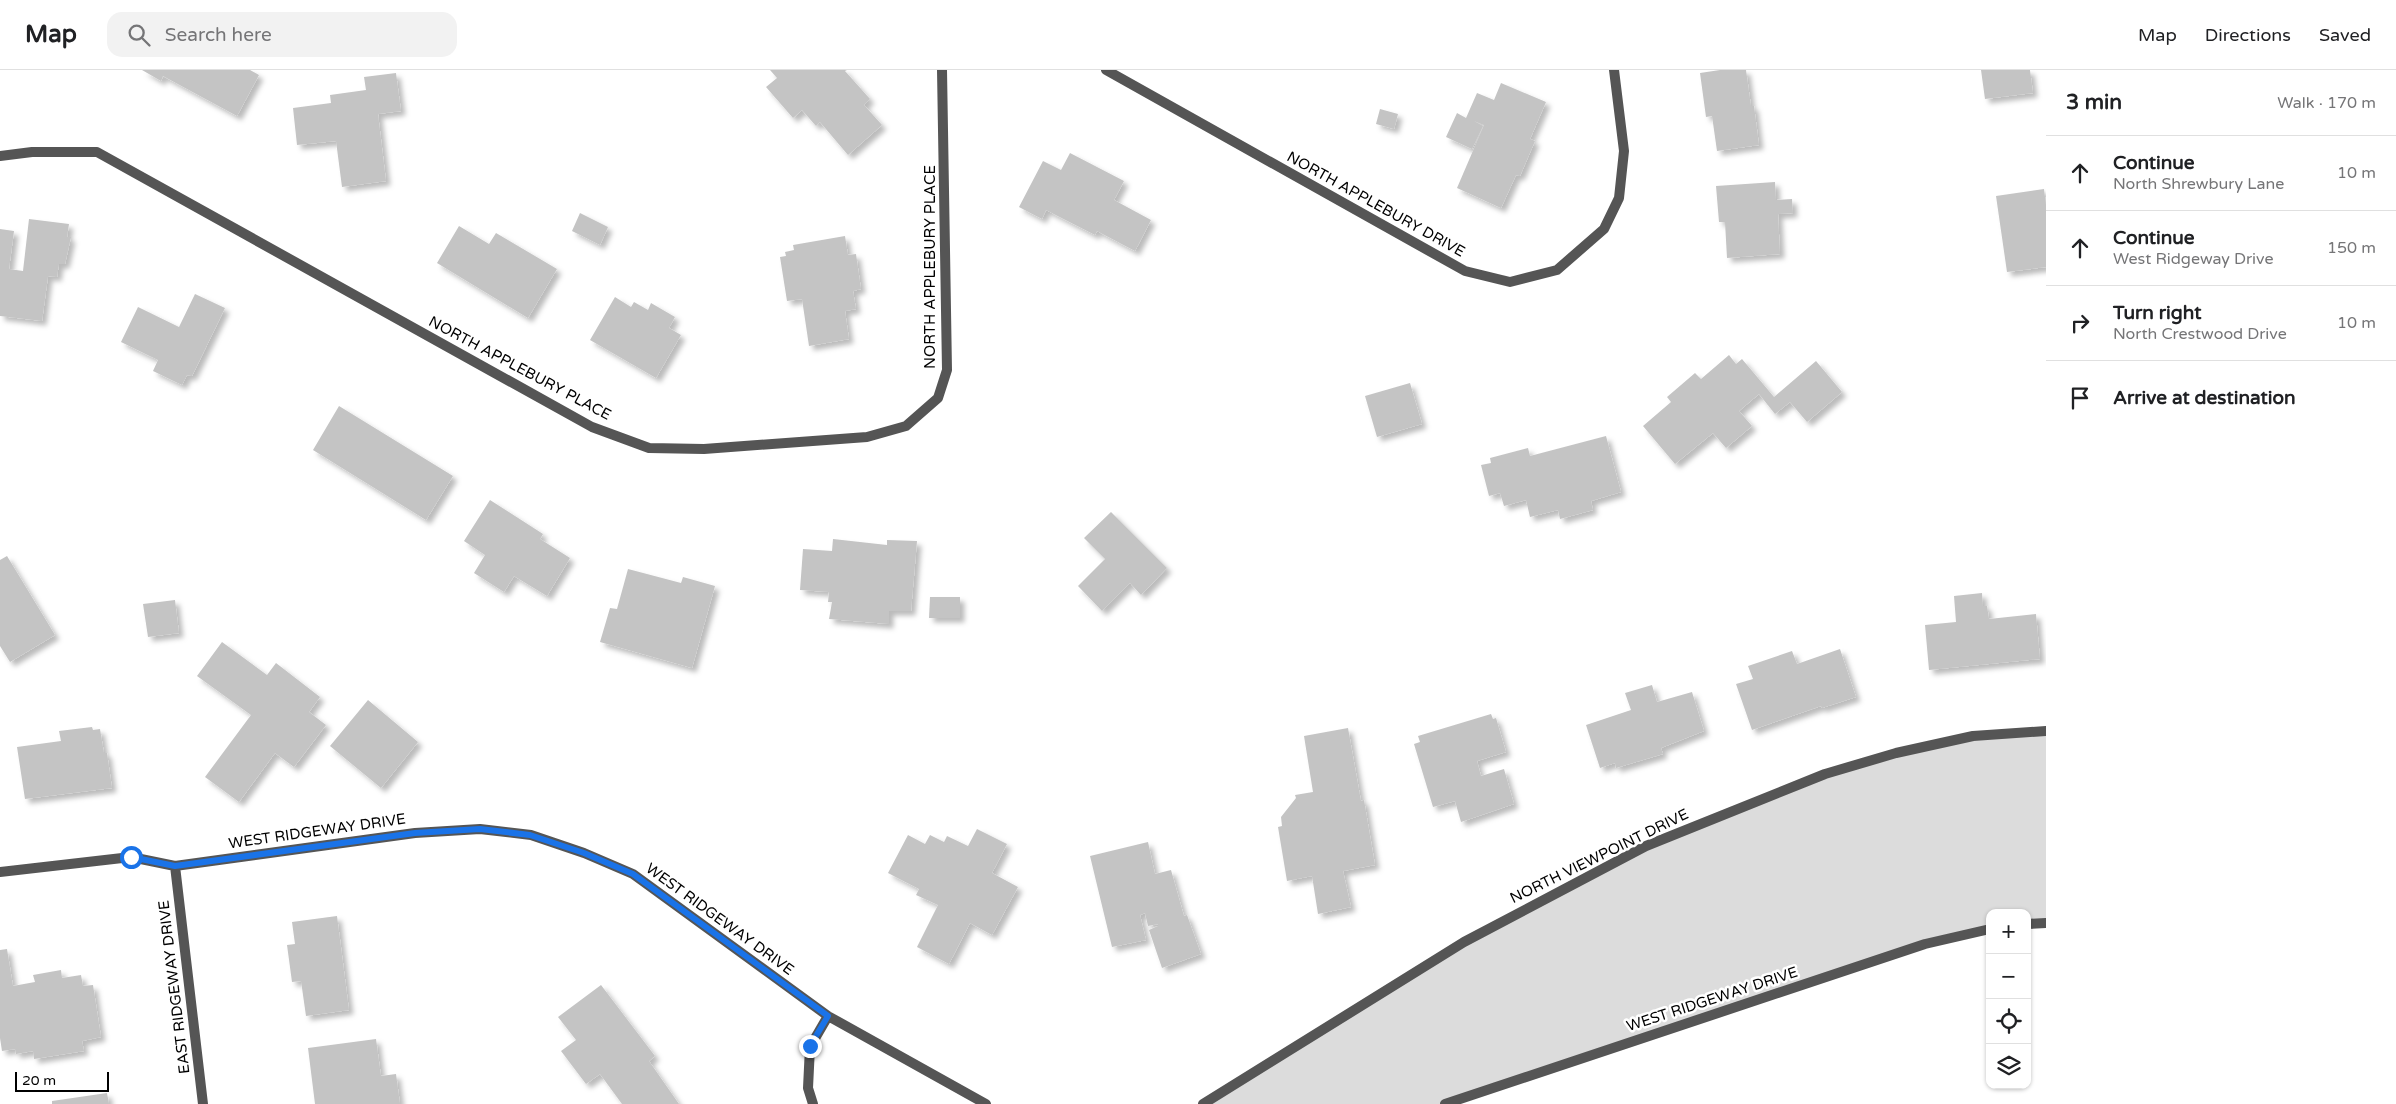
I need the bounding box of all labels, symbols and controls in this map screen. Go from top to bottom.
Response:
search box [107,12,457,57]
text: Map [25,20,77,49]
icon: search [125,21,153,49]
text: Search here [165,24,272,46]
text: Map [2138,24,2177,46]
text: Directions [2205,24,2291,46]
text: Saved [2319,24,2371,46]
text: 3 min [2066,90,2122,115]
text: Walk · 170 m [2277,93,2376,113]
street label: NORTH APPLEBURY DRIVE [1284,147,1468,261]
text: Continue [2113,152,2195,174]
icon: ahead [2066,159,2094,187]
text: 10 m [2337,163,2376,183]
street label: NORTH APPLEBURY PLACE [921,165,939,369]
text: North Shrewbury Lane [2113,174,2284,194]
text: Continue [2113,227,2195,249]
icon: ahead [2066,234,2094,262]
text: 150 m [2327,238,2376,258]
text: West Ridgeway Drive [2113,249,2274,269]
text: Turn right [2113,302,2201,324]
icon: right [2066,309,2094,337]
street label: NORTH APPLEBURY PLACE [426,312,614,424]
text: 10 m [2337,313,2376,333]
text: North Crestwood Drive [2113,324,2287,344]
icon: arrive [2066,384,2094,412]
text: Arrive at destination [2113,387,2296,409]
street label: NORTH VIEWPOINT DRIVE [1507,805,1691,907]
street label: WEST RIDGEWAY DRIVE [227,810,407,852]
route start [120,846,143,869]
street label: WEST RIDGEWAY DRIVE [642,859,798,979]
street label: EAST RIDGEWAY DRIVE [154,899,194,1075]
map controls [1986,909,2031,1089]
button: + [1986,909,2031,954]
button: − [1986,954,2031,999]
street label: WEST RIDGEWAY DRIVE [1624,963,1800,1035]
button: locate [1986,999,2031,1044]
route end [799,1035,822,1058]
button: layers [1986,1044,2031,1089]
scale bar [15,1069,109,1092]
text: 20 m [22,1072,56,1089]

